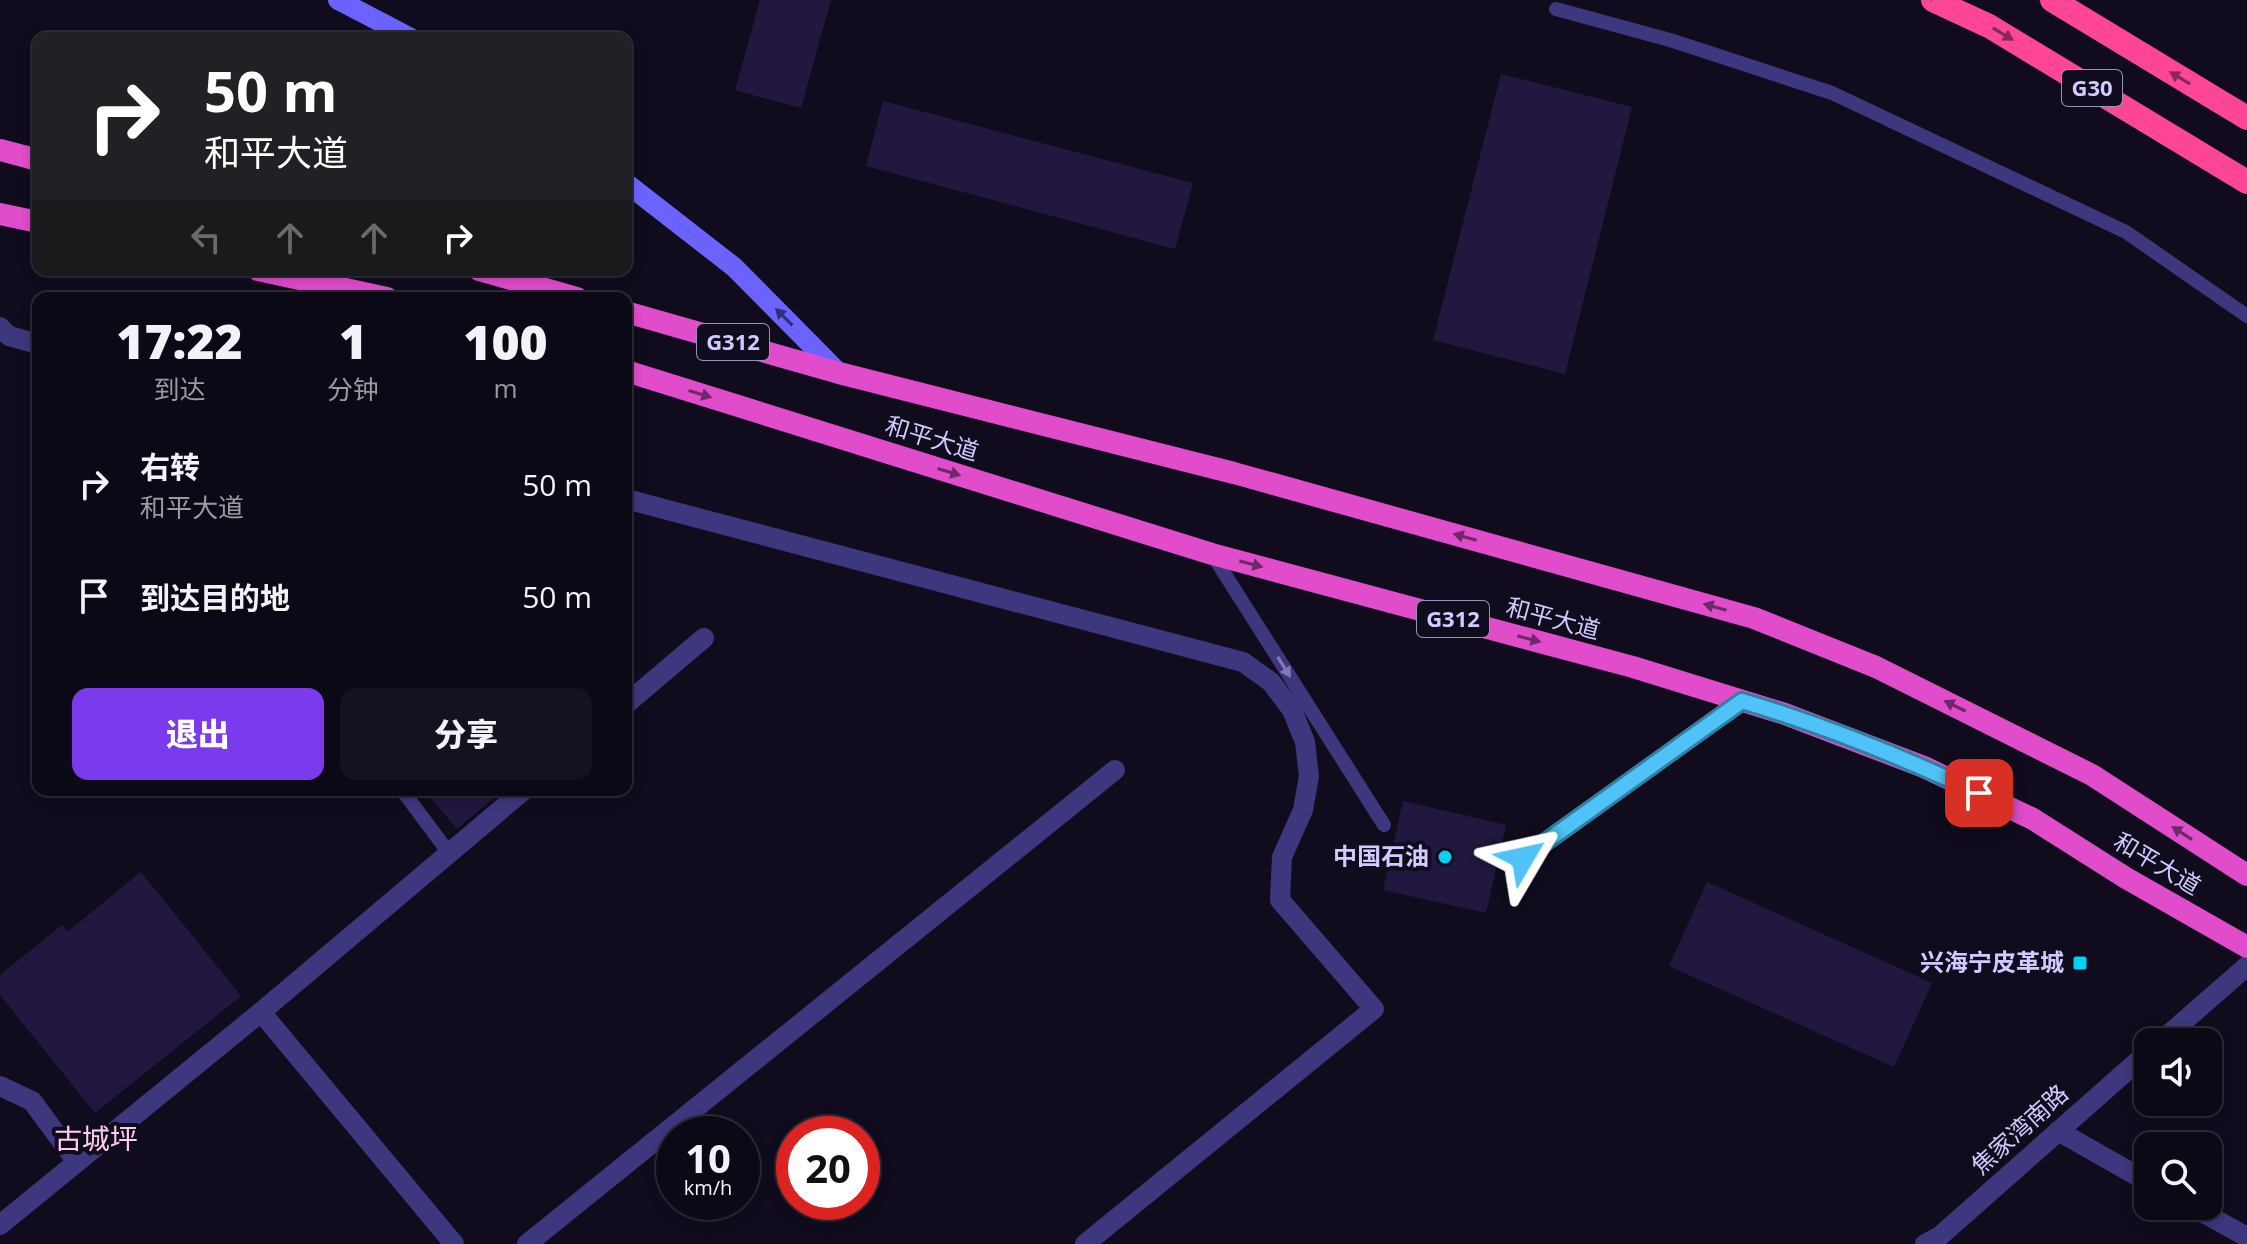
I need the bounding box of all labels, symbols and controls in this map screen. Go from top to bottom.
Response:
one-way arrow [1992,27,2014,41]
text: 50 m [204,52,338,128]
icon: right [72,64,176,168]
road number: G30 [2062,70,2122,106]
one-way arrow [2169,71,2191,85]
text: 和平大道 [204,128,348,177]
icon: left [184,216,228,260]
icon: ahead [268,216,312,260]
icon: ahead [352,216,396,260]
icon: right [436,216,480,260]
text: 17:22 [116,308,243,373]
text: 1 [339,308,367,373]
one-way arrow [775,308,794,327]
text: 100 [463,309,548,374]
road number: G312 [697,324,769,360]
text: m [493,370,518,406]
text: 到达 [153,371,205,407]
text: 分钟 [327,371,379,407]
one-way arrow [689,388,713,401]
street label: 和平大道 [882,408,983,467]
text: 右转 [140,446,200,487]
icon: right [72,462,116,506]
text: 50 m [522,464,592,505]
one-way arrow [937,466,961,478]
text: 和平大道 [140,489,244,525]
one-way arrow [1452,531,1477,543]
one-way arrow [1238,559,1263,571]
icon: arrive [72,574,116,618]
text: 50 m [522,576,592,617]
text: 到达目的地 [140,577,290,618]
street label: 和平大道 [1503,589,1604,646]
one-way arrow [1703,600,1727,613]
road number: G312 [1417,601,1489,637]
one-way arrow [1516,634,1541,646]
one-way arrow [1277,656,1291,678]
button: 退出 [72,688,324,780]
button: 分享 [340,688,592,780]
one-way arrow [1943,699,1966,713]
pin [1945,759,2013,827]
icon: arrive [1957,771,2001,815]
position arrow [1481,816,1565,900]
street label: 和平大道 [2108,824,2207,902]
one-way arrow [2171,825,2192,840]
place label: 中国石油 [1333,839,1429,872]
marker: 中国石油 [1436,848,1454,866]
place label: 兴海宁皮革城 [1920,945,2064,978]
marker: 兴海宁皮革城 [2071,954,2089,972]
map controls [2134,1028,2222,1220]
button: sound [2134,1028,2222,1116]
street label: 焦家湾南路 [1963,1076,2075,1181]
speed limit sign: 20 [776,1116,880,1220]
district label: 古城坪 [54,1119,138,1157]
text: 10 [685,1130,731,1185]
button: search [2134,1132,2222,1220]
text: km/h [684,1174,732,1201]

